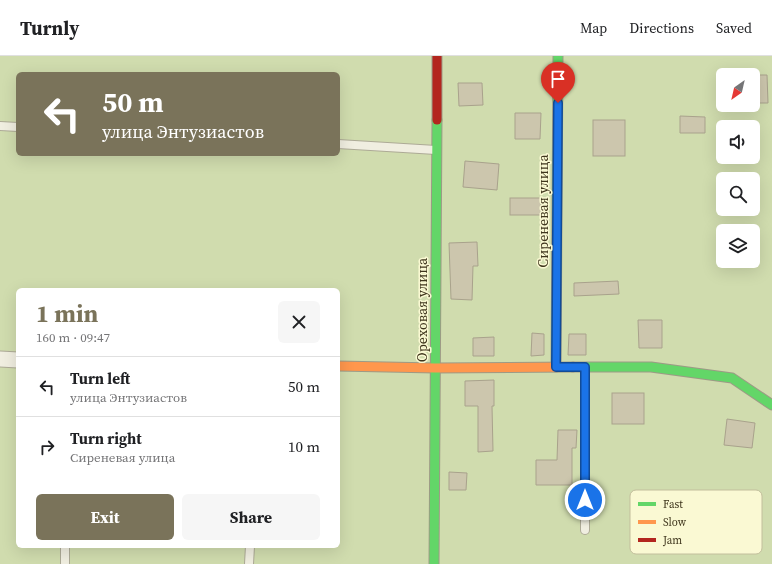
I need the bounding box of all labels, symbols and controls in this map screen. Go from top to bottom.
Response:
text: Turnly [20,15,79,41]
text: Map [580,18,607,38]
text: Directions [629,18,694,38]
text: Saved [716,18,752,38]
pin [541,62,575,103]
icon: arrive [547,68,569,90]
north arrow [716,68,760,112]
map controls [716,68,760,268]
text: 50 m [102,83,164,121]
icon: left [36,88,88,140]
text: улица Энтузиастов [102,119,264,144]
button: sound [716,120,760,164]
street label: Сиреневая улица [533,153,553,268]
button: search [716,172,760,216]
button: layers [716,224,760,268]
street label: Ореховая улица [412,257,432,362]
text: 1 min [36,297,98,330]
button: close [278,301,320,343]
text: 160 m · 09:47 [36,329,110,346]
text: Turn left [70,368,130,389]
icon: left [36,376,58,398]
text: 50 m [288,376,320,397]
text: улица Энтузиастов [70,389,187,406]
text: Turn right [70,428,142,449]
icon: right [36,436,58,458]
text: 10 m [288,436,320,457]
text: Сиреневая улица [70,449,175,466]
position arrow [564,479,606,521]
legend [630,490,762,554]
button: Exit [36,494,174,540]
button: Share [182,494,320,540]
text: Fast [663,497,683,512]
text: Slow [663,515,687,530]
text: Jam [662,533,682,548]

